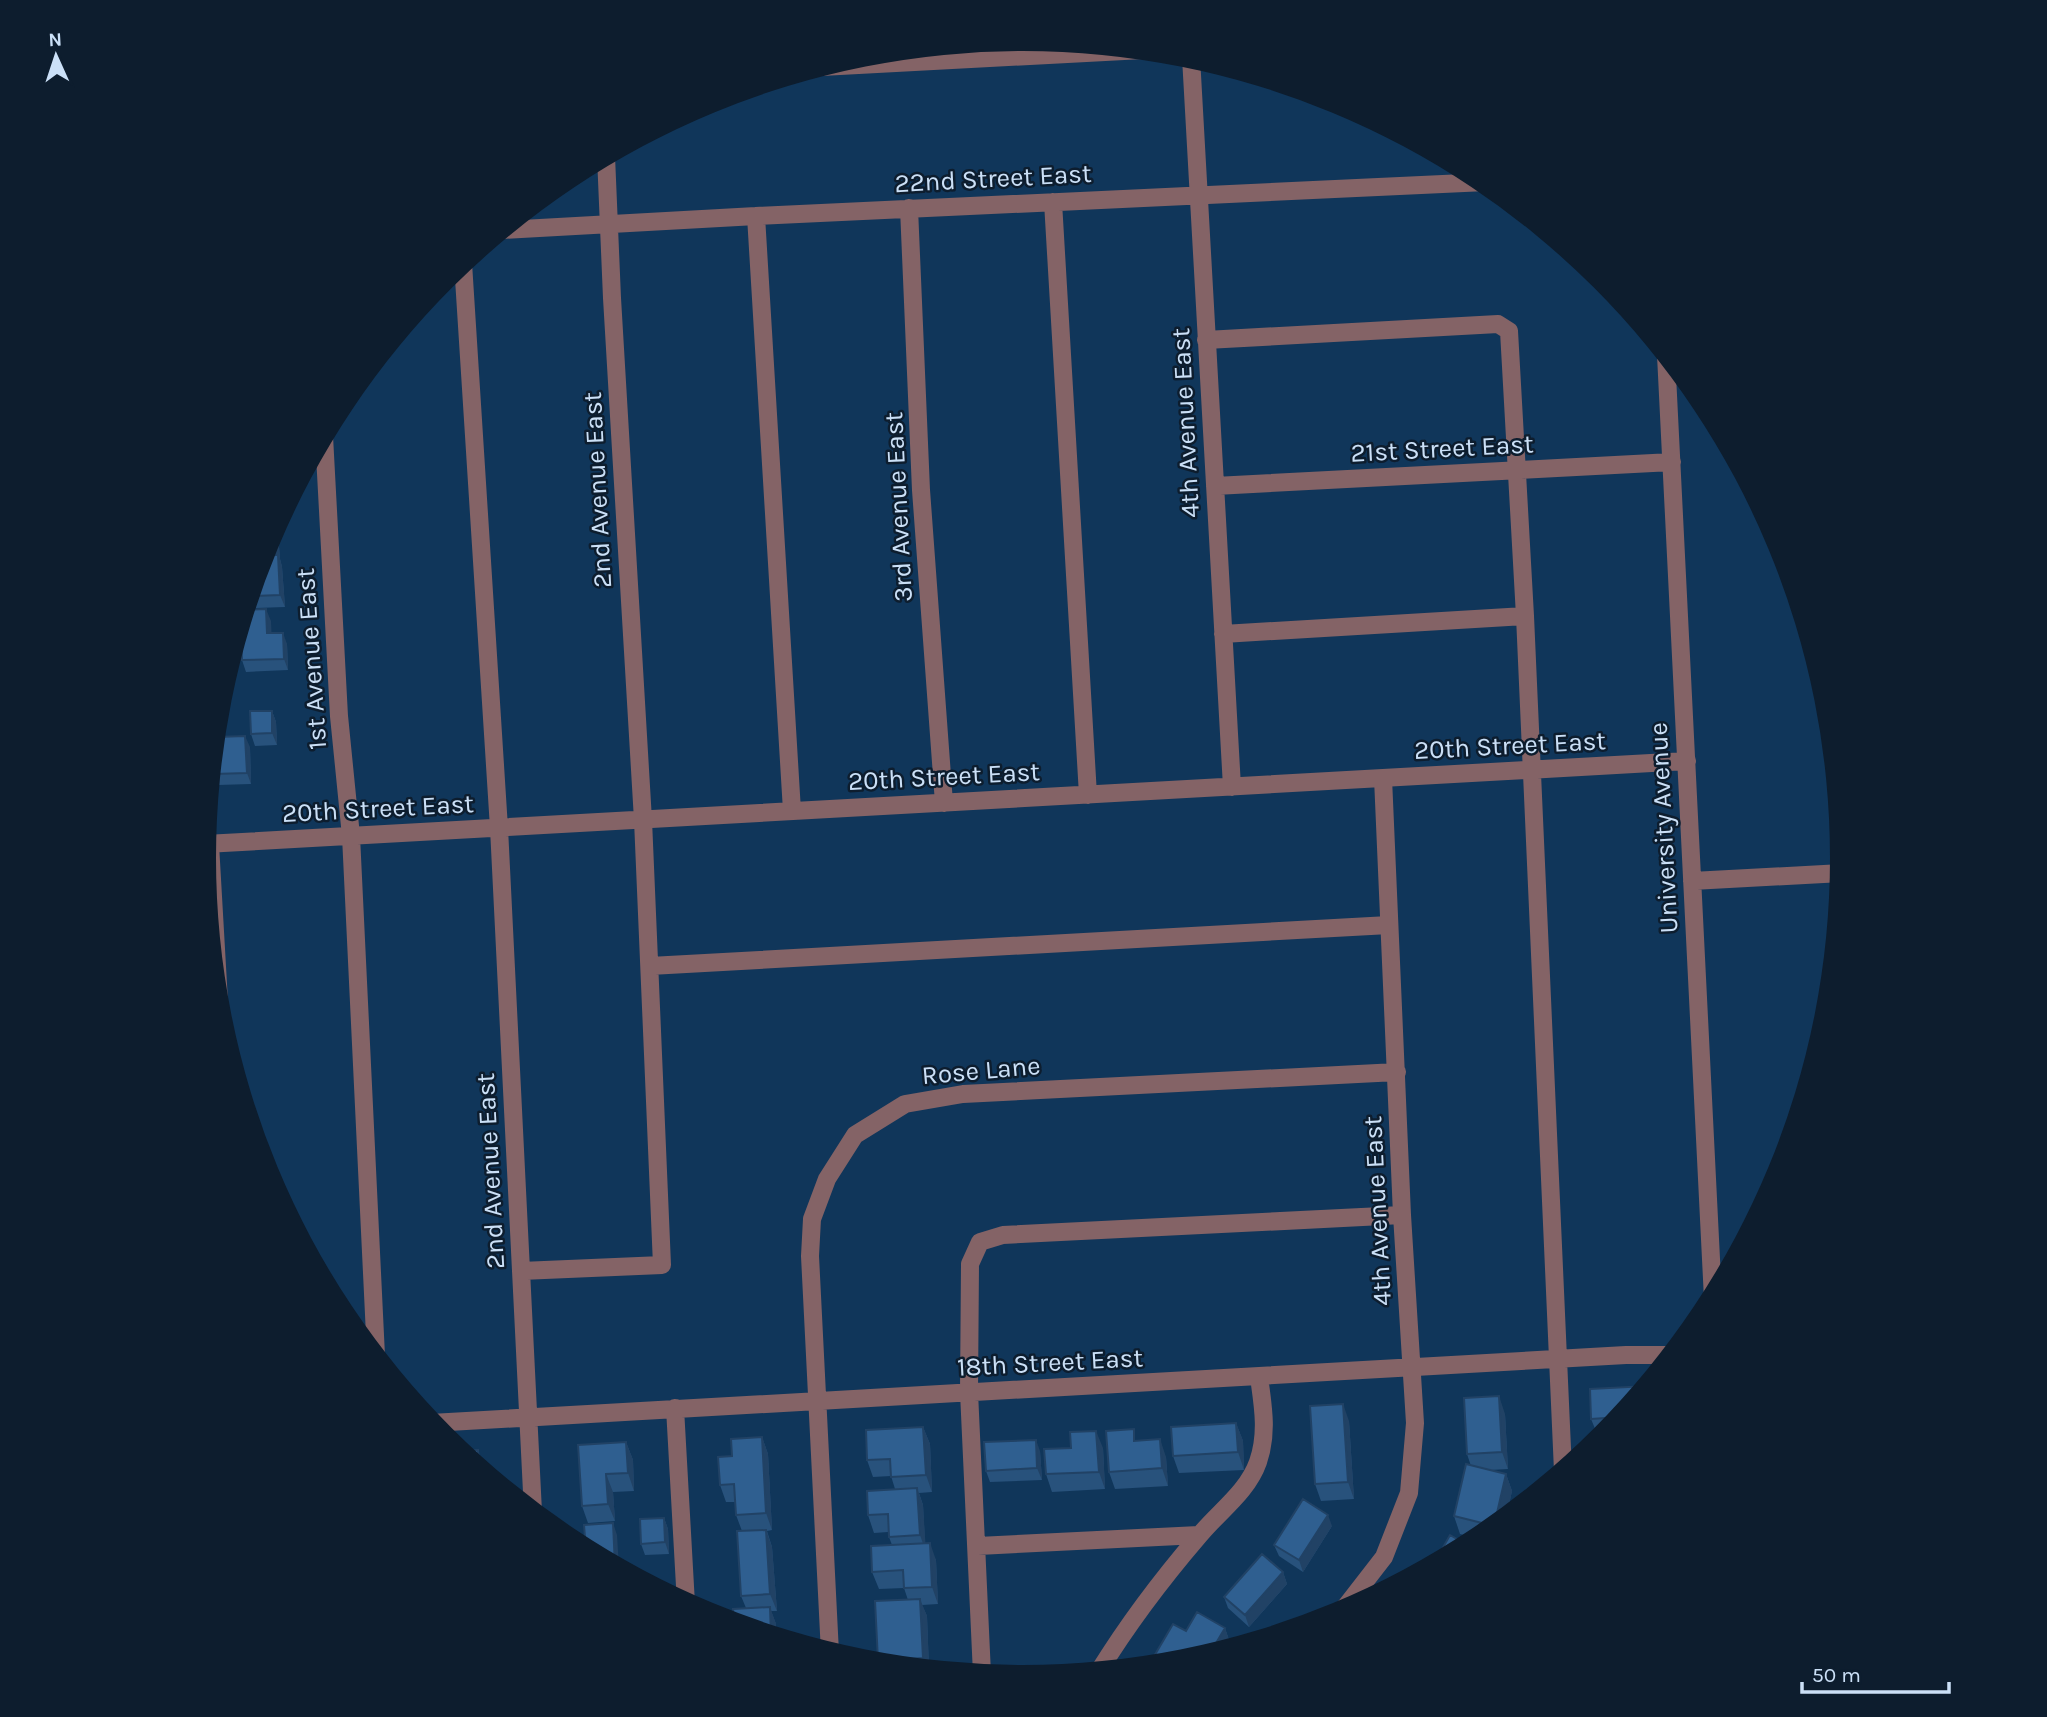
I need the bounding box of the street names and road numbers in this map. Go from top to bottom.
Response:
street label: 22nd Street East [894,158,1093,199]
street label: 4th Avenue East [1165,327,1206,519]
street label: 2nd Avenue East [577,391,618,589]
street label: 3rd Avenue East [878,411,919,603]
street label: 21st Street East [1350,428,1535,469]
street label: 1st Avenue East [290,567,333,751]
street label: University Avenue [1642,722,1685,934]
street label: 20th Street East [1413,725,1607,766]
street label: 20th Street East [847,756,1041,797]
street label: 20th Street East [281,788,475,829]
street label: Rose Lane [920,1050,1042,1091]
street label: 2nd Avenue East [470,1072,511,1270]
street label: 4th Avenue East [1357,1115,1398,1307]
street label: 18th Street East [956,1342,1144,1383]

